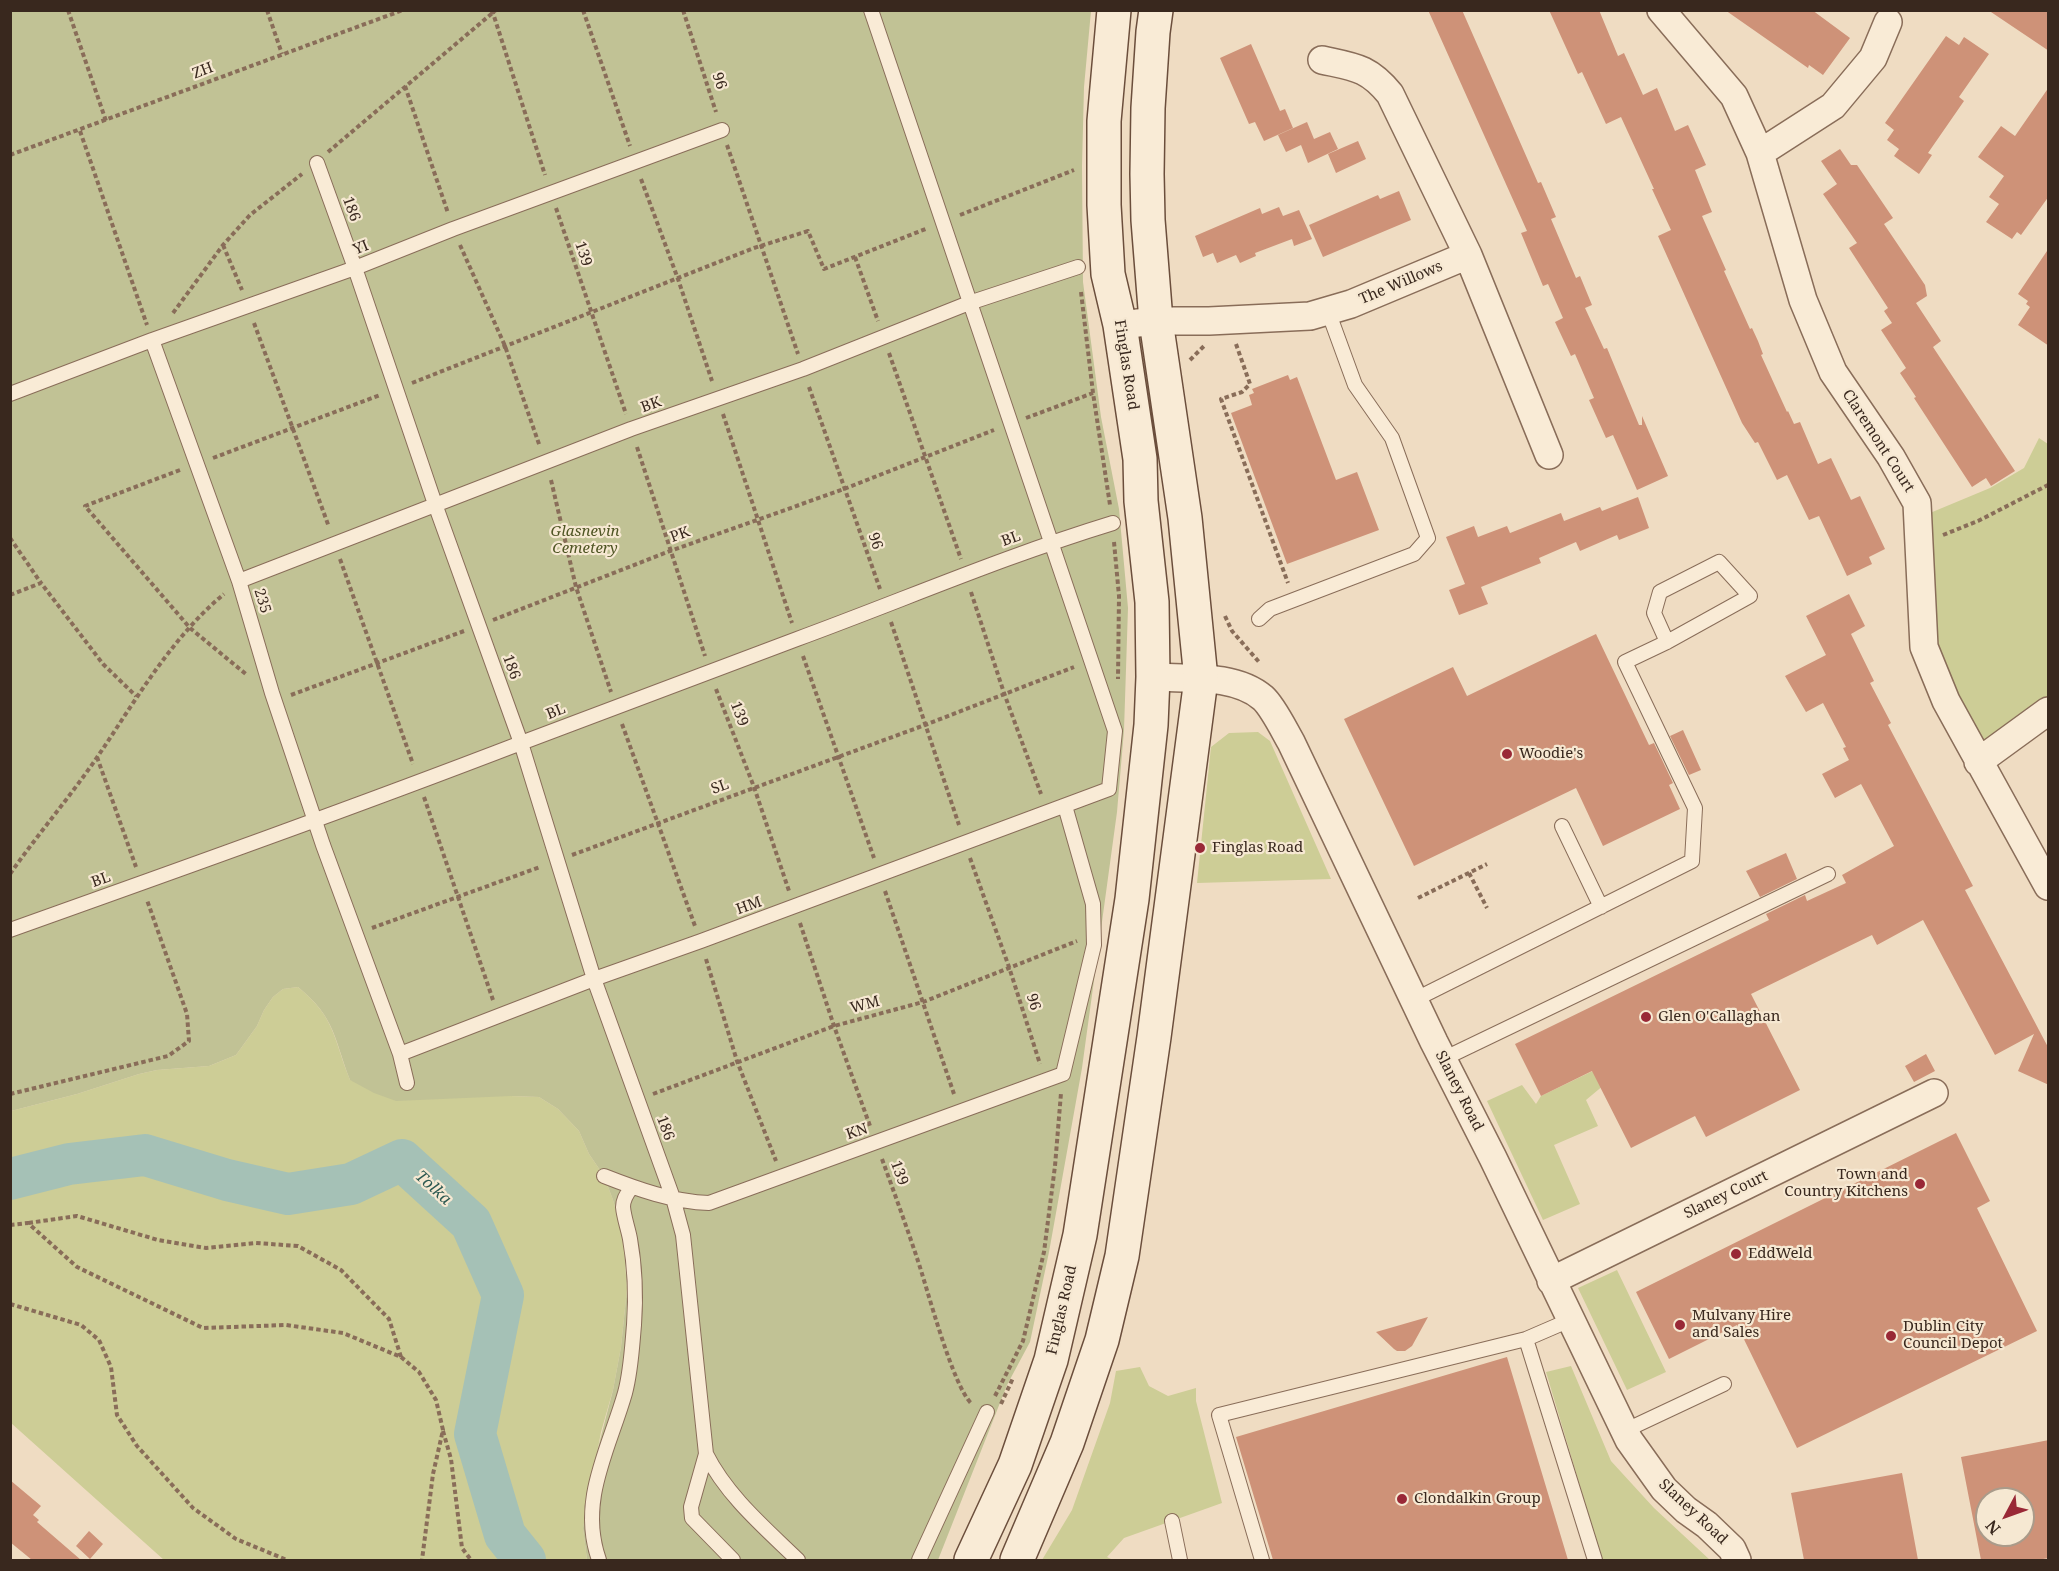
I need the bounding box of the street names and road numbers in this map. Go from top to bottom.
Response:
street label: ZH [190,59,216,83]
street label: 96 [708,70,730,92]
street label: 186 [338,194,364,224]
street label: YI [351,237,371,259]
street label: 139 [571,239,595,269]
street label: The Willows [1357,257,1445,309]
street label: Finglas Road [1110,319,1142,411]
street label: Claremont Court [1838,386,1918,496]
street label: BK [638,393,664,417]
street label: PK [668,523,692,547]
street label: BL [999,527,1023,551]
street label: 96 [864,530,886,552]
street label: 235 [250,586,274,616]
street label: 186 [498,652,524,682]
street label: 139 [726,699,752,729]
street label: BL [544,700,568,724]
street label: SL [709,776,731,798]
street label: BL [89,868,113,892]
street label: HM [734,893,764,919]
street label: 96 [1022,991,1044,1013]
street label: WM [848,992,882,1018]
street label: Slaney Road [1431,1048,1487,1134]
street label: 186 [652,1113,678,1143]
street label: KN [844,1120,870,1144]
street label: 139 [886,1158,912,1188]
street label: Slaney Court [1681,1167,1771,1223]
street label: Finglas Road [1043,1263,1081,1357]
street label: Slaney Road [1655,1476,1731,1548]

